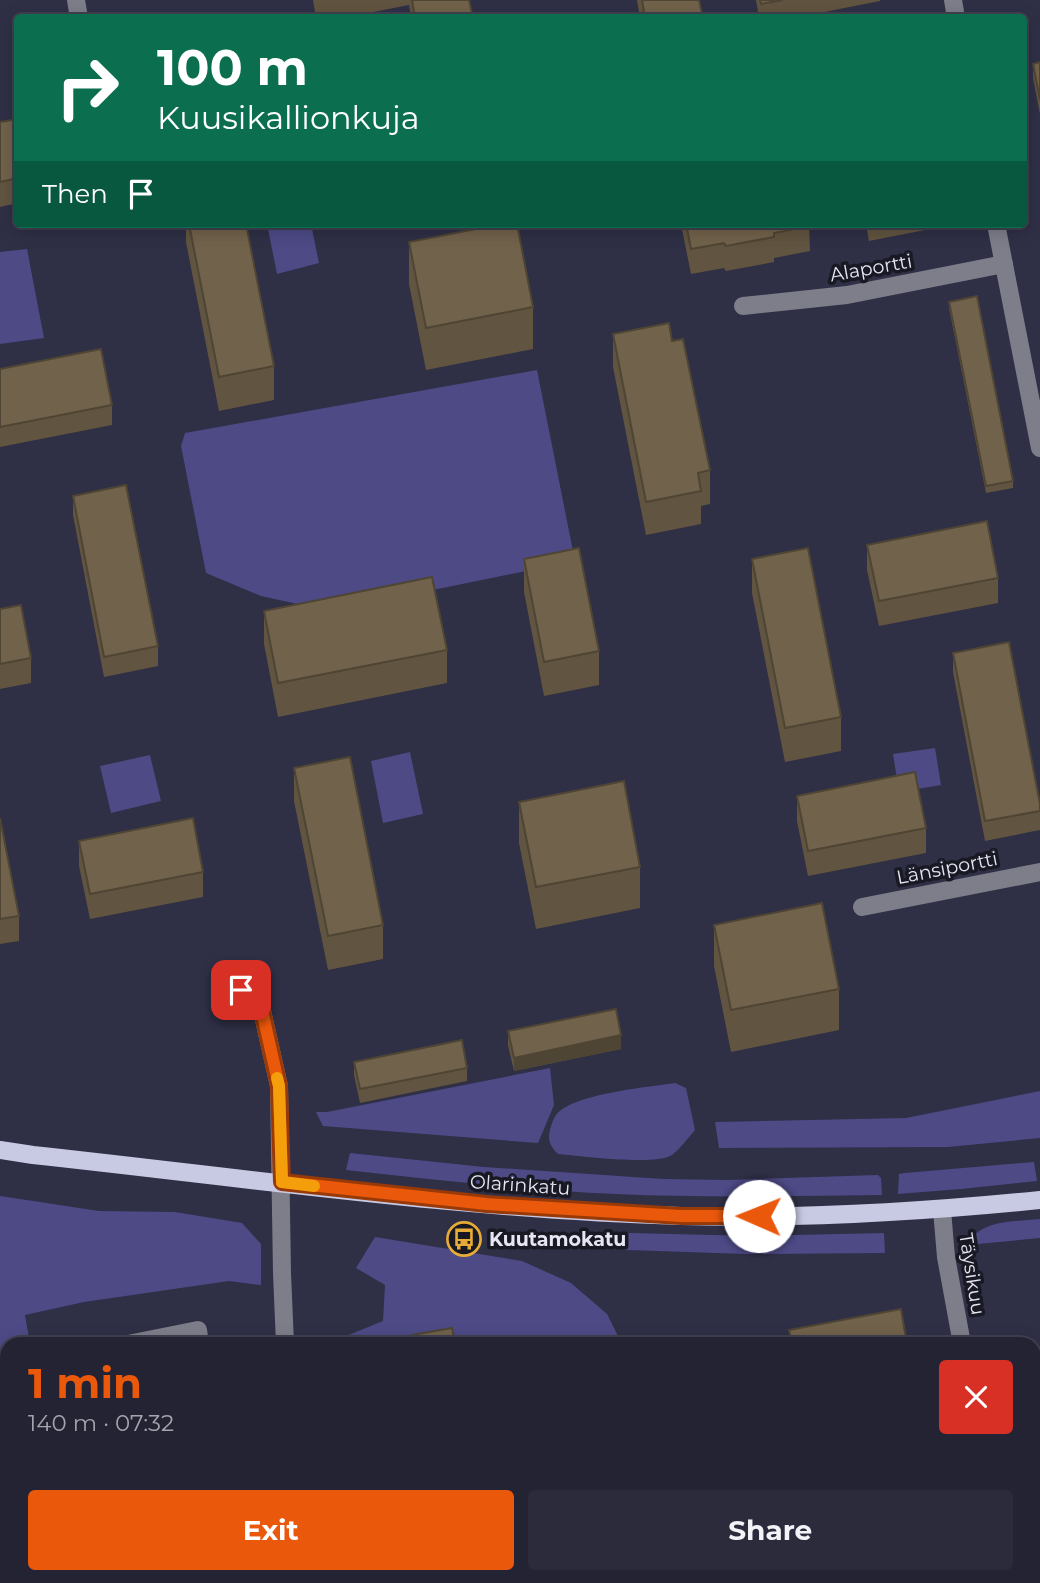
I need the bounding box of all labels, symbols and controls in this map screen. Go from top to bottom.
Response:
text: 100 m [157,38,308,97]
icon: right [42,42,133,133]
text: Kuusikallionkuja [157,98,420,137]
icon: arrive [122,175,160,213]
text: Then [42,178,108,210]
street label: Alaportti [828,249,914,287]
street label: Länsiportti [894,847,1000,889]
pin [211,960,271,1020]
icon: arrive [222,971,260,1009]
street label: Olarinkatu [469,1170,571,1200]
position arrow [722,1179,796,1253]
bus stop icon: Kuutamokatu [445,1220,483,1258]
place label: Kuutamokatu [489,1228,626,1251]
street label: Täysikuu [954,1231,990,1317]
text: 1 min [28,1357,142,1409]
button: close [939,1360,1013,1434]
text: 140 m · 07:32 [28,1409,174,1437]
button: Exit [28,1490,514,1570]
button: Share [528,1490,1013,1570]

